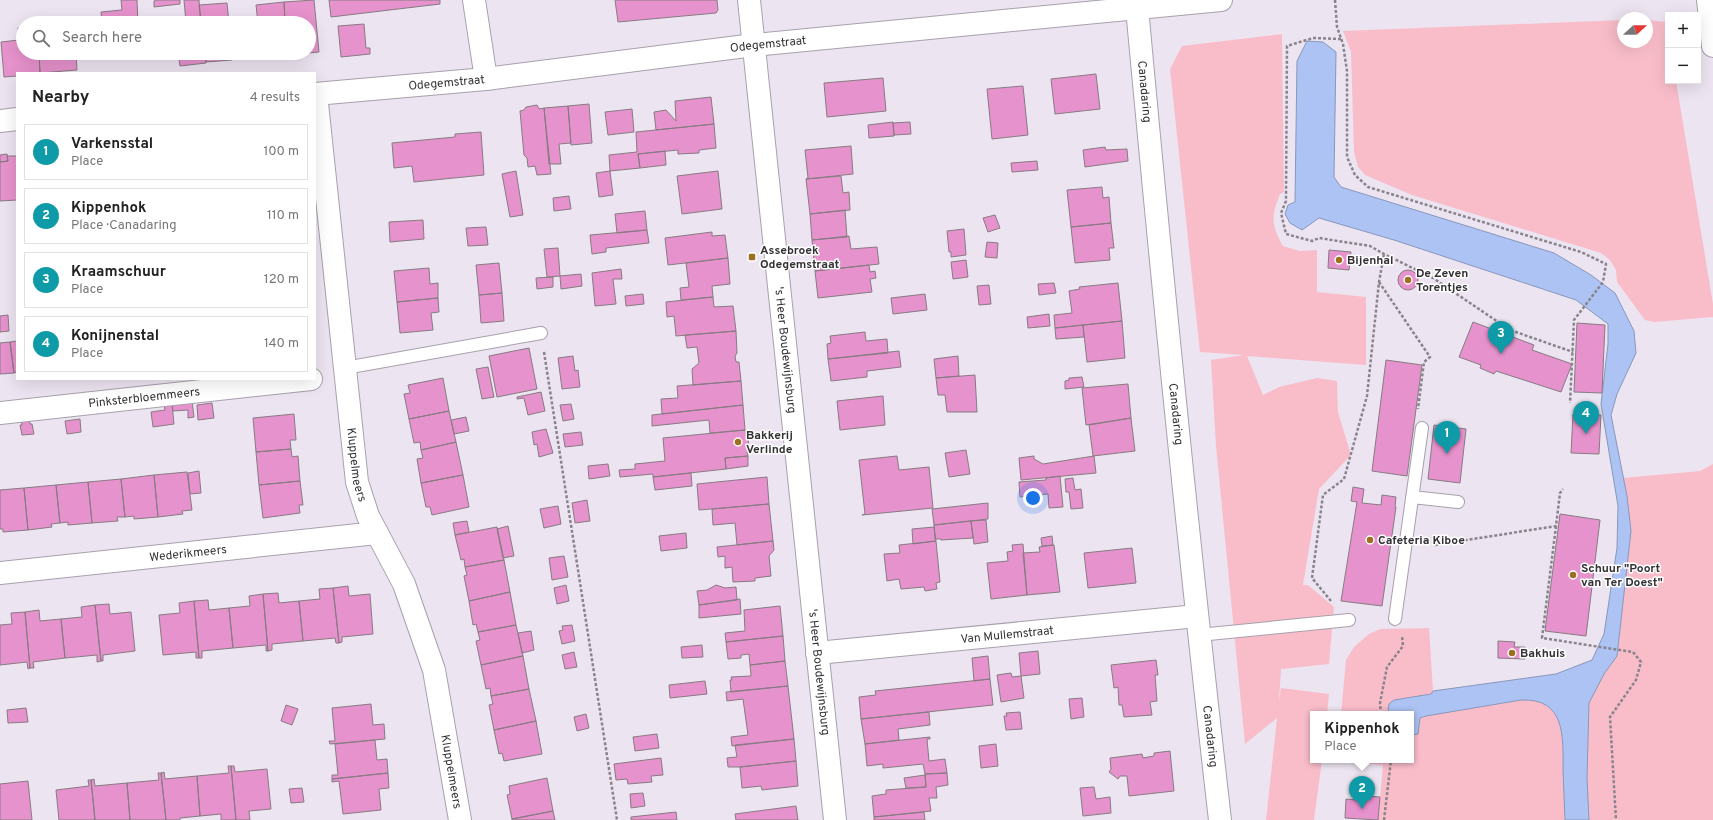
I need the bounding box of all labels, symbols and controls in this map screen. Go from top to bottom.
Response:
north arrow [1617,12,1653,48]
map controls [1665,12,1701,84]
button: + [1665,12,1701,48]
search box [16,16,316,60]
icon: search [30,27,52,49]
text: Search here [62,29,142,48]
street label: Odegemstraat [729,33,807,57]
button: − [1665,48,1701,84]
street label: Canadaring [1133,60,1155,123]
street label: Odegemstraat [408,72,485,95]
text: Nearby [32,87,89,109]
text: 4 results [250,90,300,106]
text: Varkensstal [71,135,153,154]
text: 1 [43,144,49,160]
text: 100 m [263,144,299,160]
text: Place [71,154,103,170]
text: Kippenhok [71,199,146,218]
text: 2 [42,208,50,224]
text: 110 m [267,208,299,224]
text: Place · Canadaring [71,218,177,234]
place label: Assebroek Odegemstraat [760,243,839,273]
marker: Assebroek Odegemstraat [747,252,757,262]
place label: Bijenhal [1347,253,1394,269]
marker: Bijenhal [1334,255,1344,265]
text: Kraamschuur [71,263,166,282]
place label: De Zeven Torentjes [1416,266,1468,296]
text: 3 [42,272,50,288]
text: 120 m [264,272,299,288]
marker: De Zeven Torentjes [1403,275,1413,285]
text: Place [71,282,103,298]
street label: 's Heer Boudewijnsburg [770,286,799,414]
pin: 3 [1488,321,1514,354]
text: Konijnenstal [71,327,159,346]
text: 4 [42,336,50,352]
text: 140 m [264,336,299,352]
text: Place [71,346,103,362]
street label: Canadaring [1164,382,1186,446]
street label: Pinksterbloemmeers [88,384,201,412]
pin: 4 [1573,401,1599,434]
pin: 1 [1434,421,1460,454]
street label: Kluppelmeers [342,427,370,504]
place label: Bakkerij Verlinde [746,428,793,458]
marker: Bakkerij Verlinde [733,437,743,447]
your location [1023,488,1043,508]
place label: Cafeteria Kiboe [1378,533,1465,549]
marker: Cafeteria Kiboe [1365,535,1375,545]
street label: Wederikmeers [149,542,228,566]
place label: Schuur "Poort van Ter Doest" [1581,561,1663,591]
marker: Schuur "Poort van Ter Doest" [1568,570,1578,580]
street label: 's Heer Boudewijnsburg [804,608,833,736]
street label: Van Mullemstraat [960,623,1055,648]
place label: Bakhuis [1520,646,1565,662]
marker: Bakhuis [1507,648,1517,658]
street label: Canadaring [1198,705,1221,768]
popup [1310,711,1414,763]
text: Kippenhok [1324,720,1400,739]
street label: Kluppelmeers [436,733,465,810]
text: Place [1324,739,1357,755]
pin: 2 [1349,776,1375,809]

